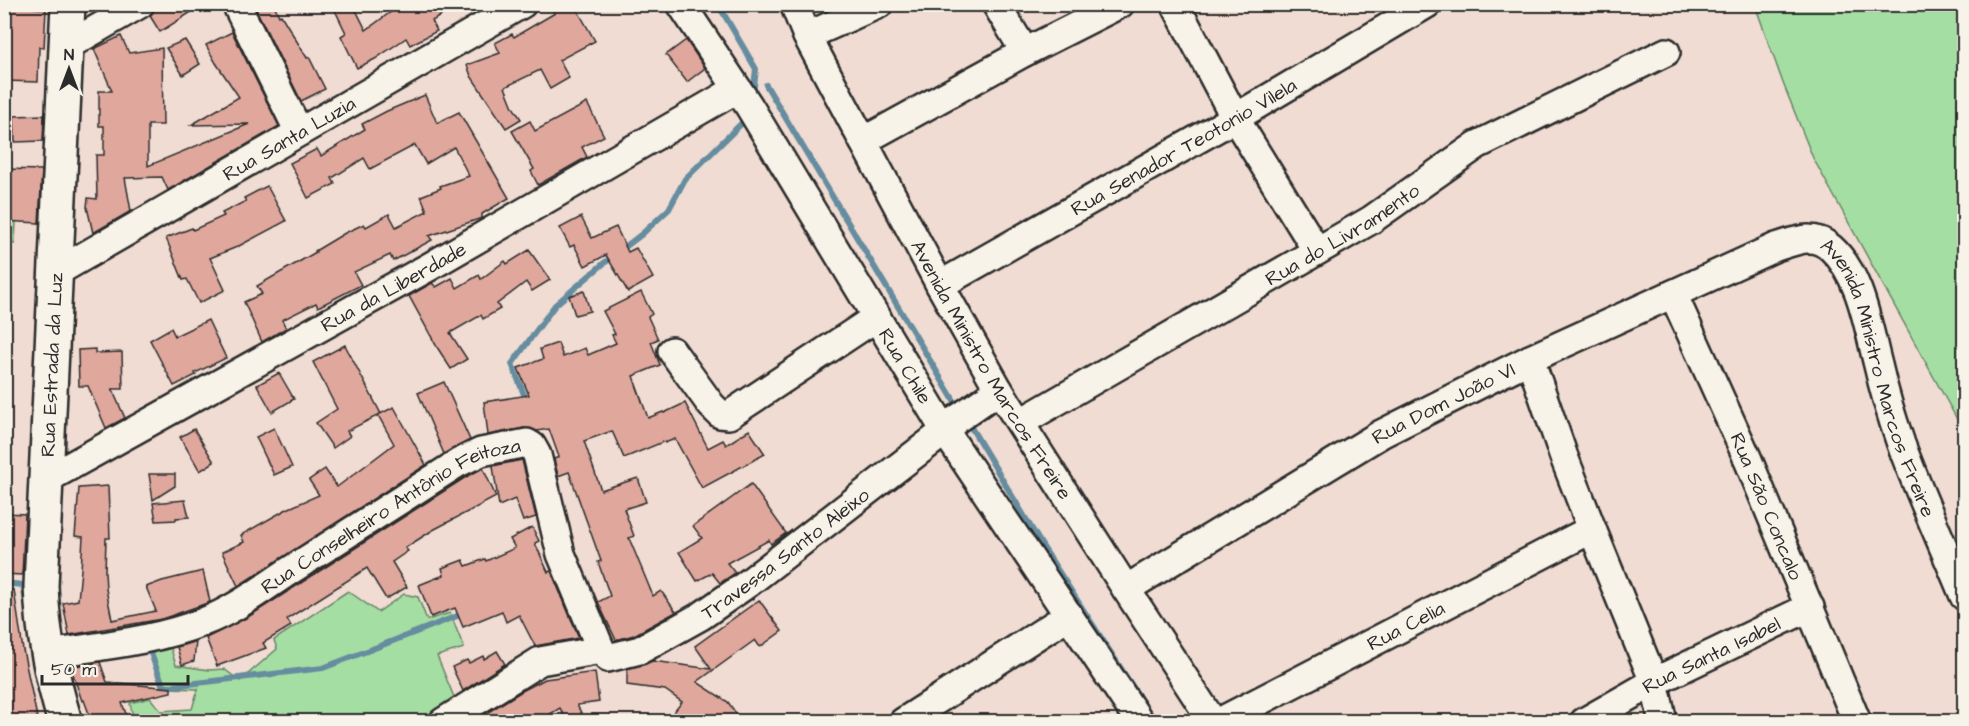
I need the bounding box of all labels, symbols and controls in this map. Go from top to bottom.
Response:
north arrow [39,39,99,99]
text: N [64,44,74,66]
street label: Rua Senador Teotonio Vilela [1066,72,1302,223]
street label: Rua Santa Luzia [218,90,361,188]
street label: Rua do Livramento [1260,177,1425,293]
street label: Avenida Ministro Marcos Freire [1814,232,1942,522]
street label: Rua da Liberdade [316,235,472,339]
street label: Avenida Ministro Marcos Freire [904,235,1078,505]
street label: Rua Estrada da Luz [34,272,71,458]
street label: Rua Chile [871,323,939,410]
street label: Rua Dom João VI [1366,356,1520,452]
street label: Rua São Concalo [1723,428,1809,585]
street label: Rua Conselheiro Antônio Feitoza [256,432,523,601]
street label: Travessa Santo Aleixo [696,481,876,627]
street label: Rua Celia [1362,595,1450,658]
street label: Rua Santa Isabel [1637,610,1785,701]
scale bar [42,648,188,686]
text: 50 m [51,657,96,682]

